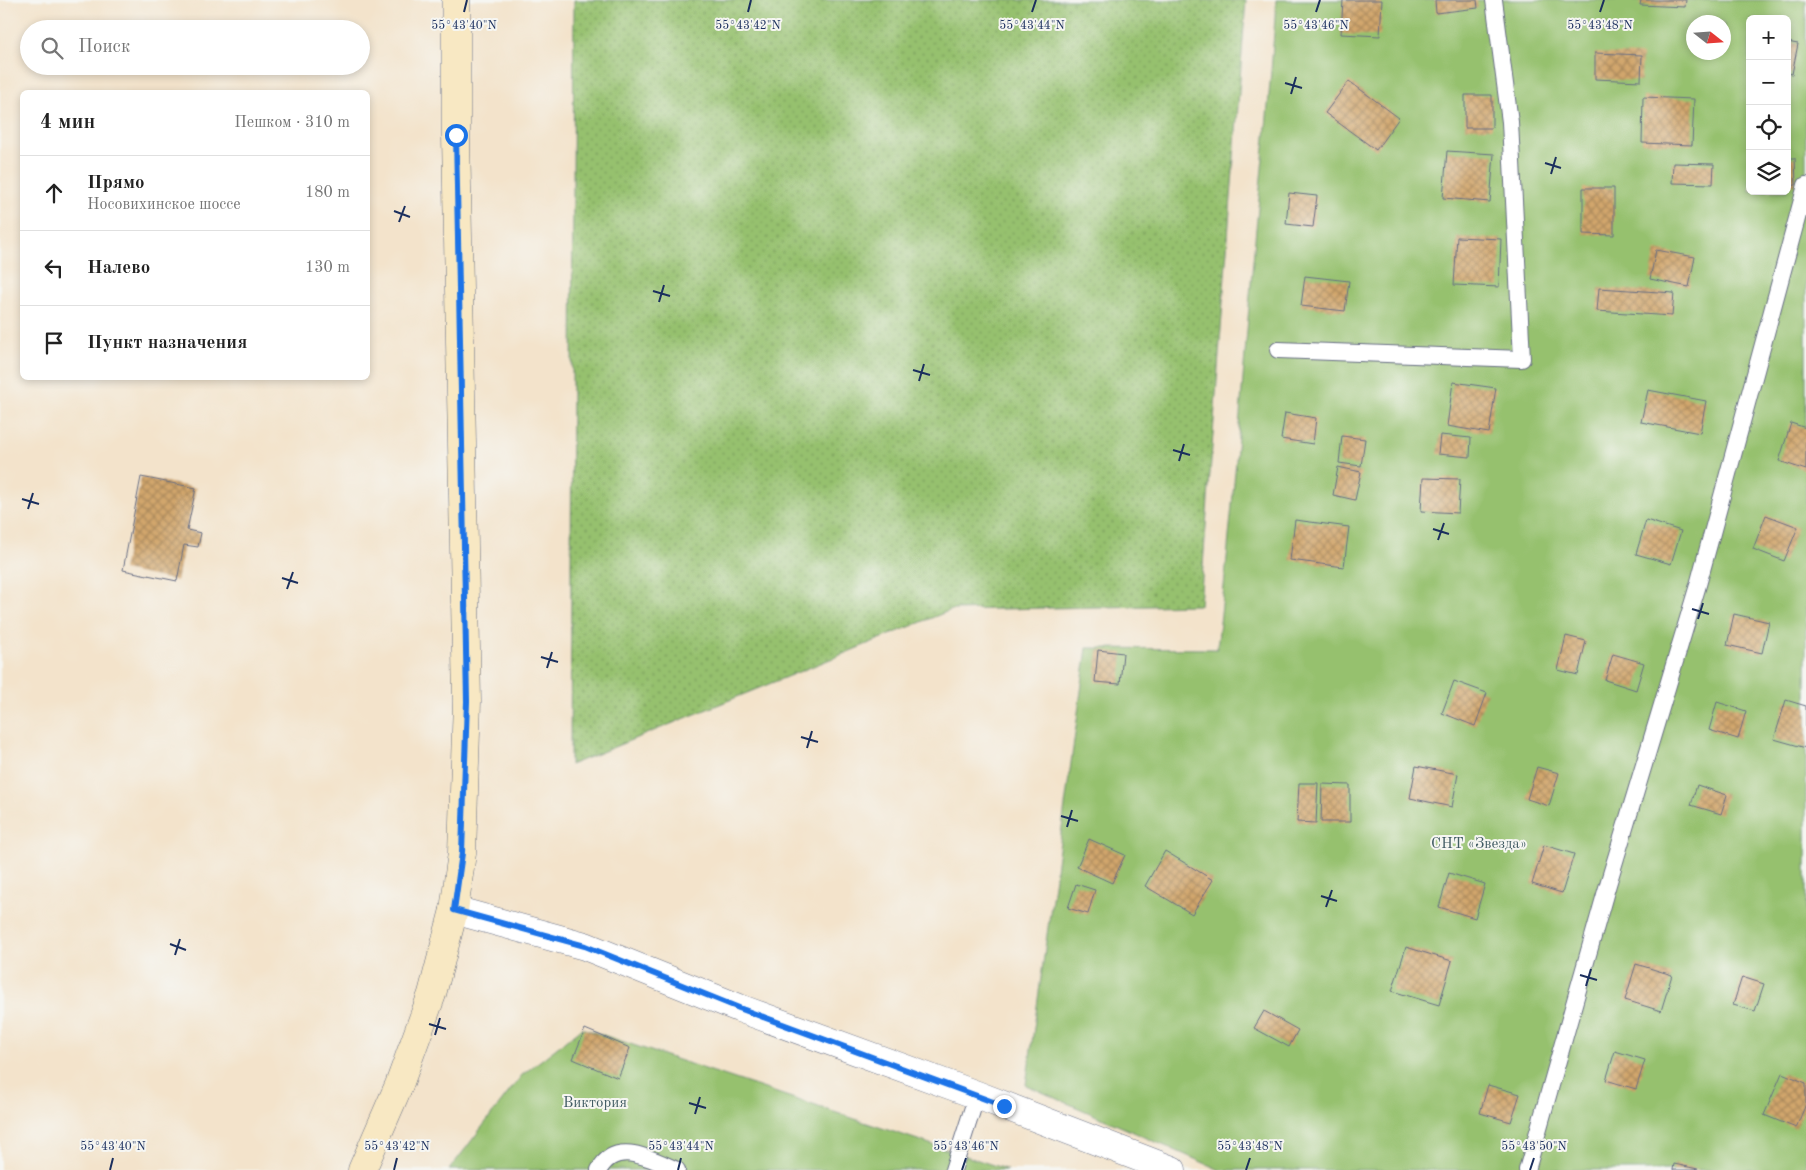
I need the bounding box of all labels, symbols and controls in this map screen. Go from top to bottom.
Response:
north arrow [1686,15,1731,60]
map controls [1746,15,1791,195]
button: + [1746,15,1791,60]
text: 55°43'40"N [431,19,497,32]
text: 55°43'42"N [715,19,781,32]
text: 55°43'44"N [999,19,1065,32]
text: 55°43'46"N [1283,19,1349,32]
text: 55°43'48"N [1567,19,1633,32]
search box [20,20,370,75]
icon: search [38,34,66,62]
text: Поиск [78,38,130,57]
button: − [1746,60,1791,105]
button: locate [1746,105,1791,150]
text: 4 мин [40,112,95,133]
text: Пешком · 310 m [234,115,350,131]
route start [445,124,468,147]
button: layers [1746,150,1791,195]
text: Прямо [87,174,145,193]
icon: ahead [40,179,68,207]
text: 180 m [305,185,350,201]
text: Носовихинское шоссе [87,197,241,213]
icon: left [40,254,68,282]
text: Налево [87,259,150,278]
text: 130 m [305,260,350,276]
icon: arrive [40,329,68,357]
text: Пункт назначения [87,334,247,353]
park label: СНТ «Звезда» [1431,837,1527,852]
route end [993,1095,1016,1118]
park label: Виктория [563,1096,627,1111]
text: 55°43'40"N [80,1140,146,1153]
text: 55°43'42"N [364,1140,430,1153]
text: 55°43'44"N [648,1140,714,1153]
text: 55°43'46"N [933,1140,999,1153]
text: 55°43'48"N [1217,1140,1283,1153]
text: 55°43'50"N [1501,1140,1567,1153]

